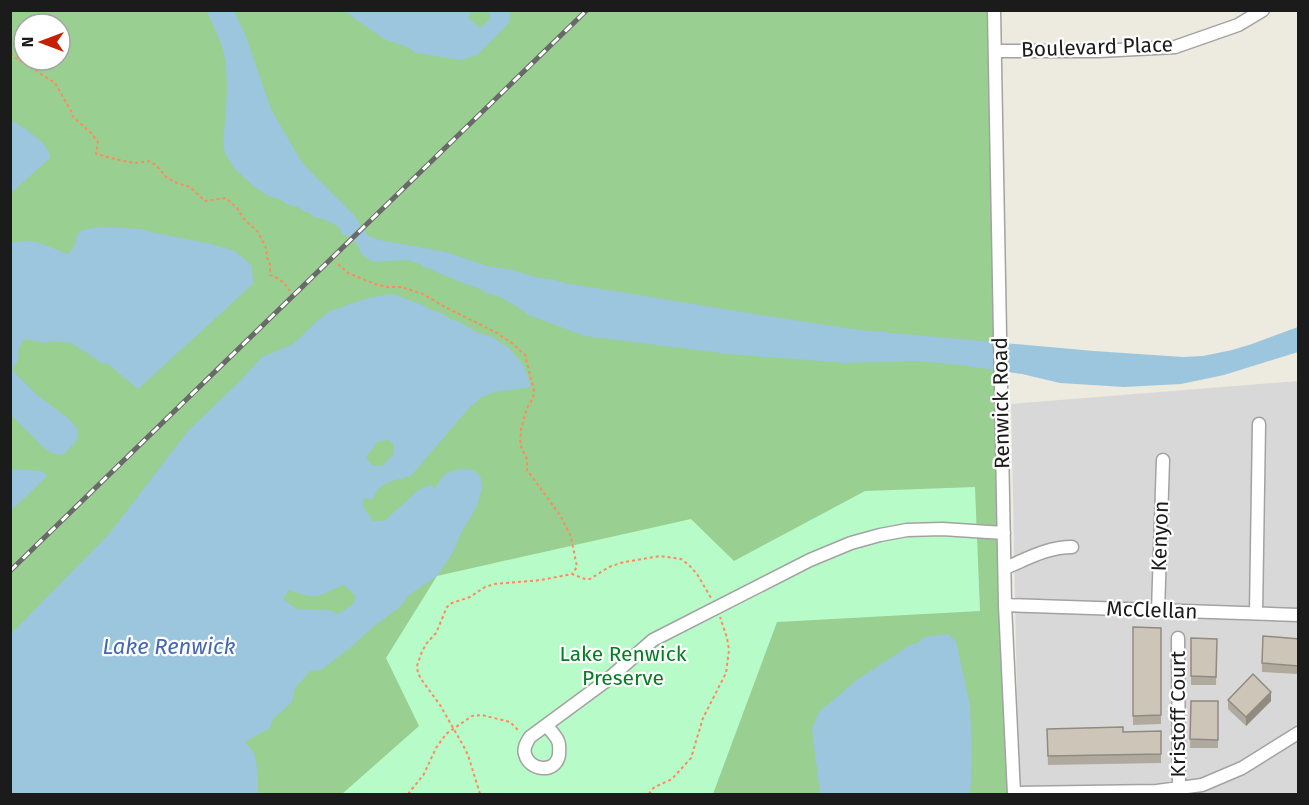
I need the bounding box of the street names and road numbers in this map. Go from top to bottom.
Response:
street label: Boulevard Place [1020,31,1174,63]
street label: Renwick Road [987,337,1015,469]
street label: Kenyon [1146,500,1174,572]
street label: McClellan [1106,595,1198,625]
street label: Kristoff Court [1165,650,1191,777]

